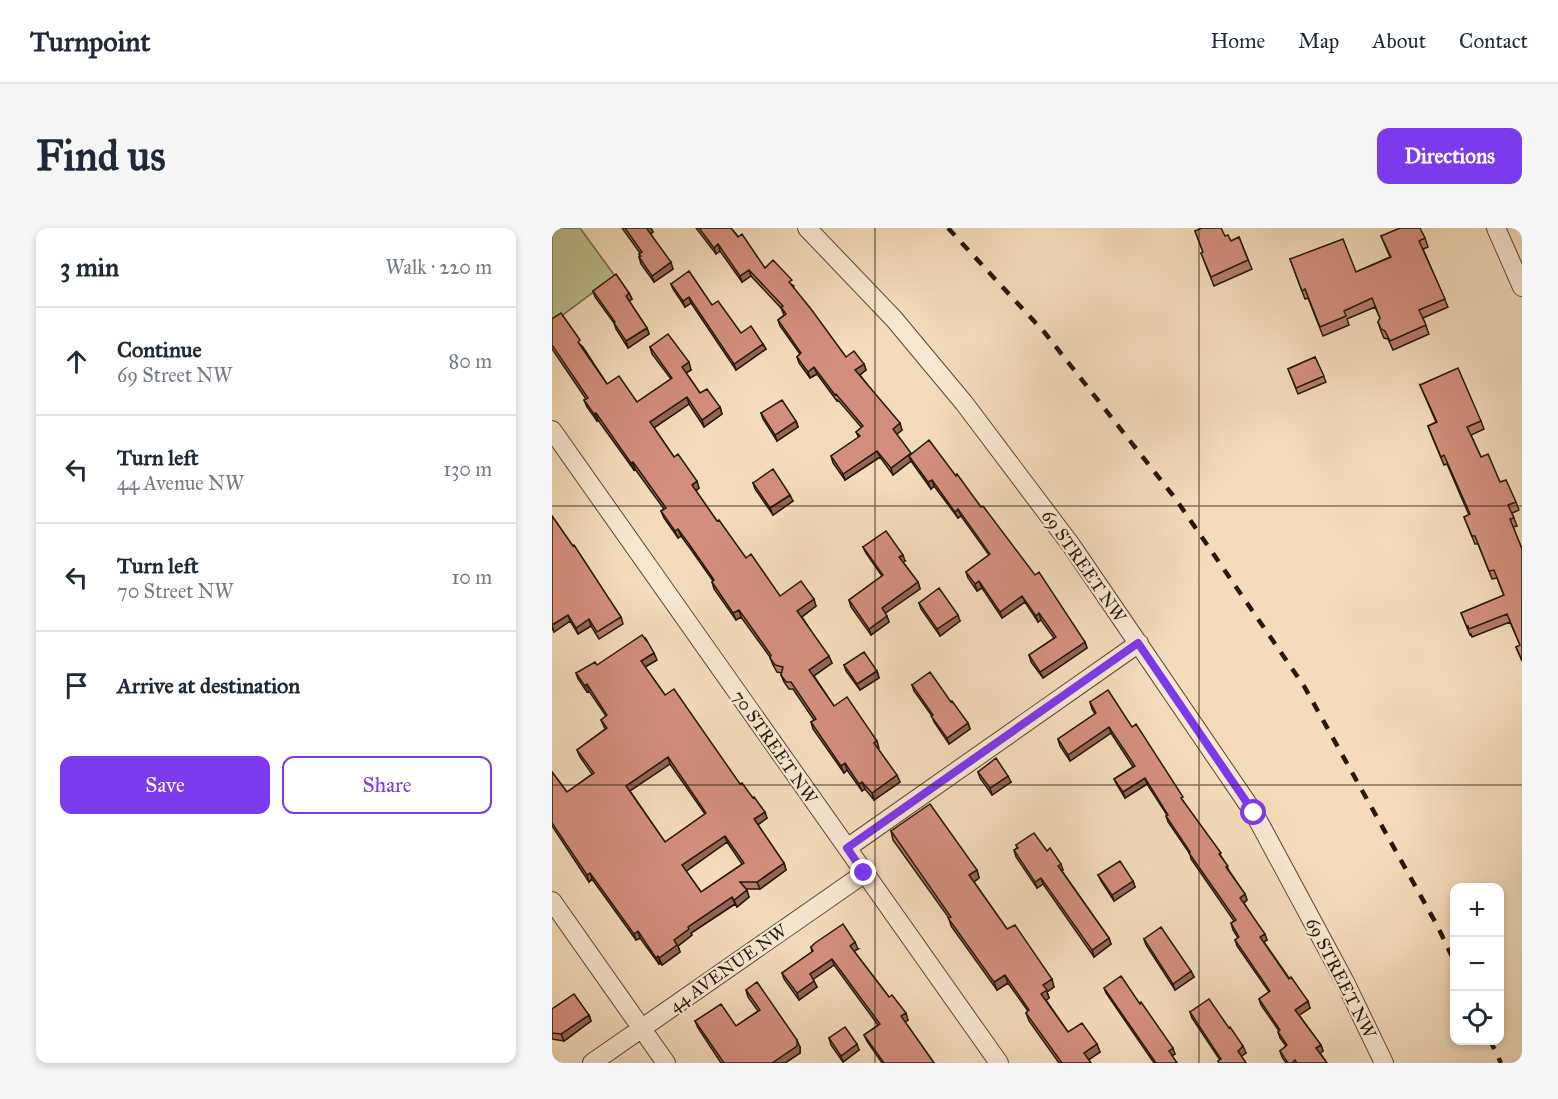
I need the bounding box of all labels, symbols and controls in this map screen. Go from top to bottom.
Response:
text: Turnpoint [30,24,150,59]
text: Home [1210,28,1265,54]
text: Map [1298,28,1339,54]
text: About [1372,28,1426,54]
text: Contact [1459,28,1528,54]
button: Directions [1377,128,1522,184]
text: Find us [36,130,166,182]
text: 3 min [60,251,119,283]
text: Walk · 220 m [385,255,492,279]
text: Continue [117,336,202,363]
icon: ahead [60,345,93,378]
text: 80 m [449,349,492,373]
text: 69 Street NW [117,363,232,387]
text: Turn left [117,444,199,471]
icon: left [60,453,93,486]
text: 130 m [443,457,492,481]
text: 44 Avenue NW [117,471,244,495]
street label: 69 STREET NW [1037,505,1132,627]
text: Turn left [117,552,199,579]
icon: left [60,561,93,594]
text: 10 m [451,565,492,589]
text: 70 Street NW [117,579,234,603]
icon: arrive [60,669,93,702]
text: Arrive at destination [117,672,300,699]
street label: 70 STREET NW [728,686,823,809]
button: Save [60,756,270,814]
button: Share [282,756,492,814]
route start [1240,799,1266,825]
route end [850,859,876,885]
map controls [1450,883,1504,1045]
button: + [1450,883,1504,937]
street label: 69 STREET NW [1301,914,1381,1043]
street label: 44 AVENUE NW [665,919,792,1017]
button: − [1450,937,1504,991]
button: locate [1450,991,1504,1045]

